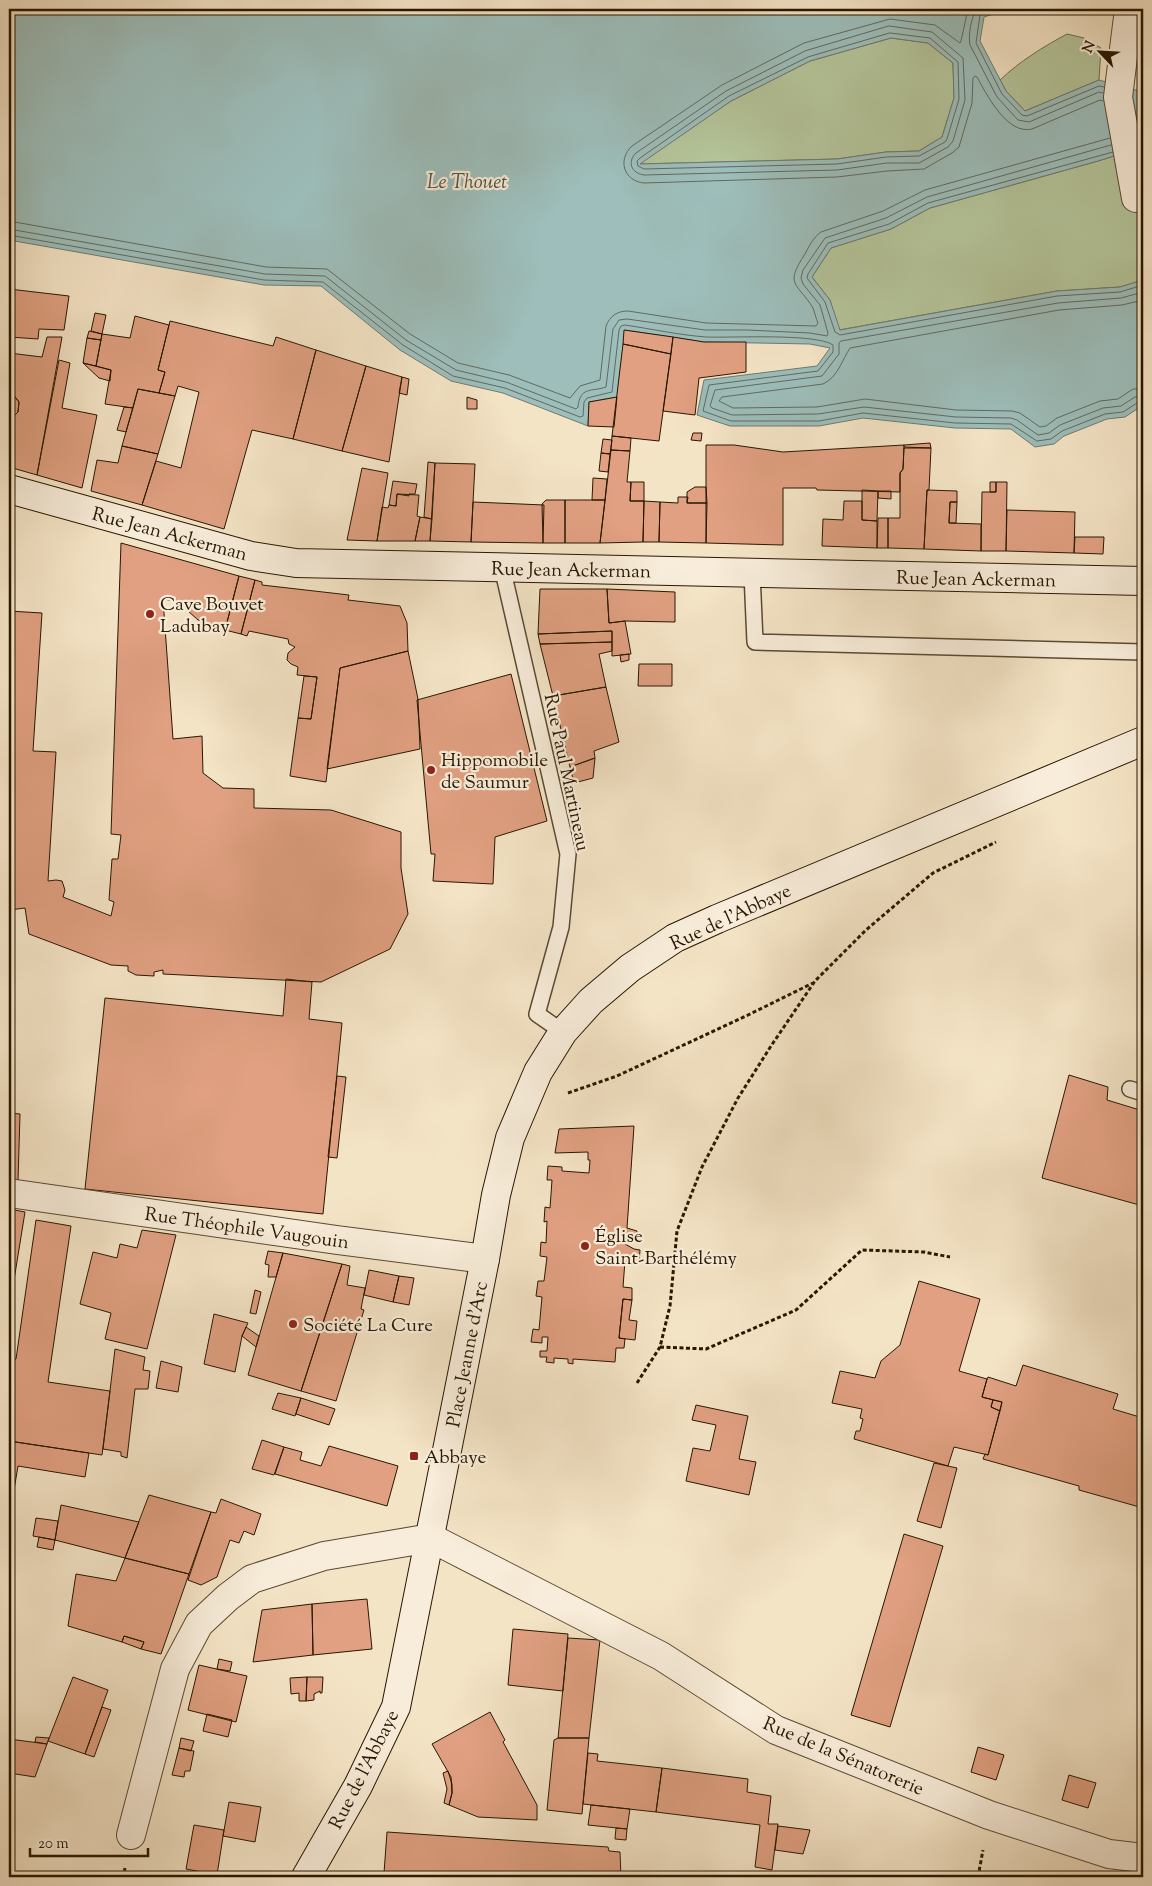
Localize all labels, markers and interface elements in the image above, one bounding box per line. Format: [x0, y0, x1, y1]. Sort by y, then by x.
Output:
north arrow [1074, 28, 1124, 78]
text: N [1079, 38, 1101, 57]
water label: Le Thouet [427, 169, 507, 198]
street label: Rue Jean Ackerman [89, 502, 250, 569]
street label: Rue Jean Ackerman [491, 557, 651, 586]
street label: Rue Jean Ackerman [896, 566, 1056, 595]
place label: Cave Bouvet Ladubay [160, 592, 264, 641]
marker: Cave Bouvet Ladubay [144, 608, 156, 620]
street label: Rue Paul Martineau [536, 691, 595, 854]
place label: Hippomobile de Saumur [441, 748, 548, 797]
marker: Hippomobile de Saumur [425, 764, 437, 776]
street label: Rue de l'Abbaye [666, 878, 796, 958]
street label: Rue Théophile Vaugouin [143, 1202, 351, 1257]
place label: Église Saint-Barthélémy [595, 1224, 737, 1273]
marker: Église Saint-Barthélémy [579, 1240, 591, 1252]
street label: Place Jeanne d'Arc [441, 1279, 496, 1430]
place label: Société La Cure [303, 1313, 433, 1340]
marker: Société La Cure [287, 1318, 299, 1330]
place label: Abbaye [424, 1445, 486, 1472]
marker: Abbaye [408, 1450, 420, 1462]
street label: Rue de l'Abbaye [324, 1706, 407, 1834]
street label: Rue de la Sénatorerie [758, 1711, 928, 1804]
scale bar [30, 1826, 148, 1858]
text: 20 m [38, 1834, 69, 1855]

